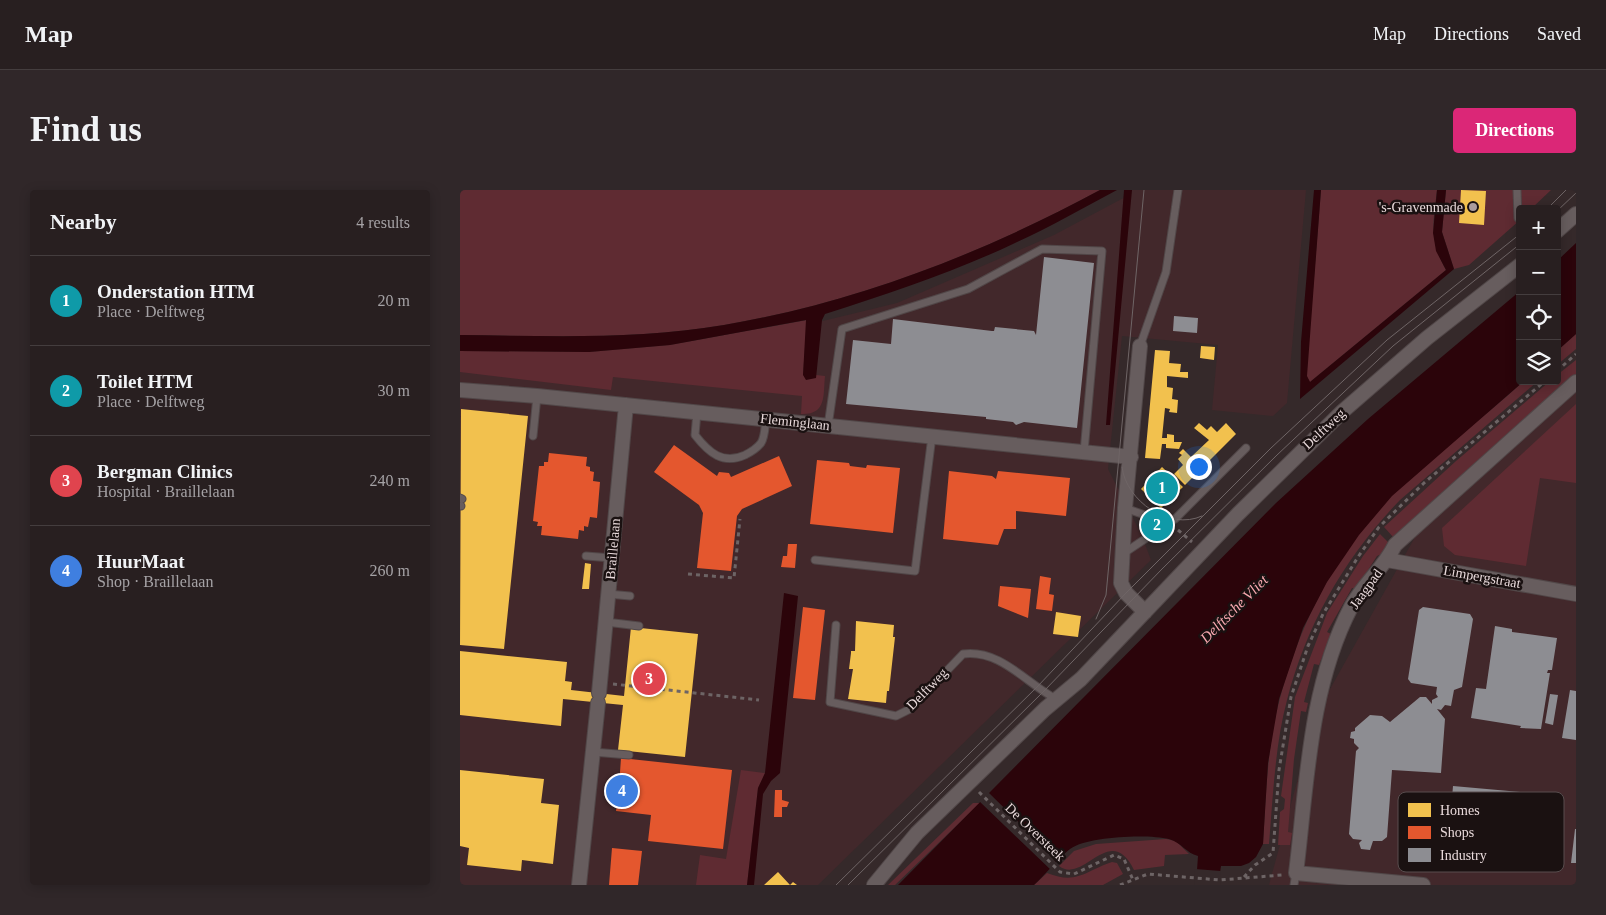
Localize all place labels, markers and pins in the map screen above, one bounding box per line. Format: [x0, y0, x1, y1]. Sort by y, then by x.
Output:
place label: 's-Gravenmade [1379, 200, 1463, 215]
marker: 's-Gravenmade [1467, 201, 1479, 213]
pin: 1 [1146, 469, 1178, 507]
pin: 2 [1141, 506, 1173, 544]
pin: 3 [633, 660, 665, 698]
pin: 4 [606, 772, 638, 810]

